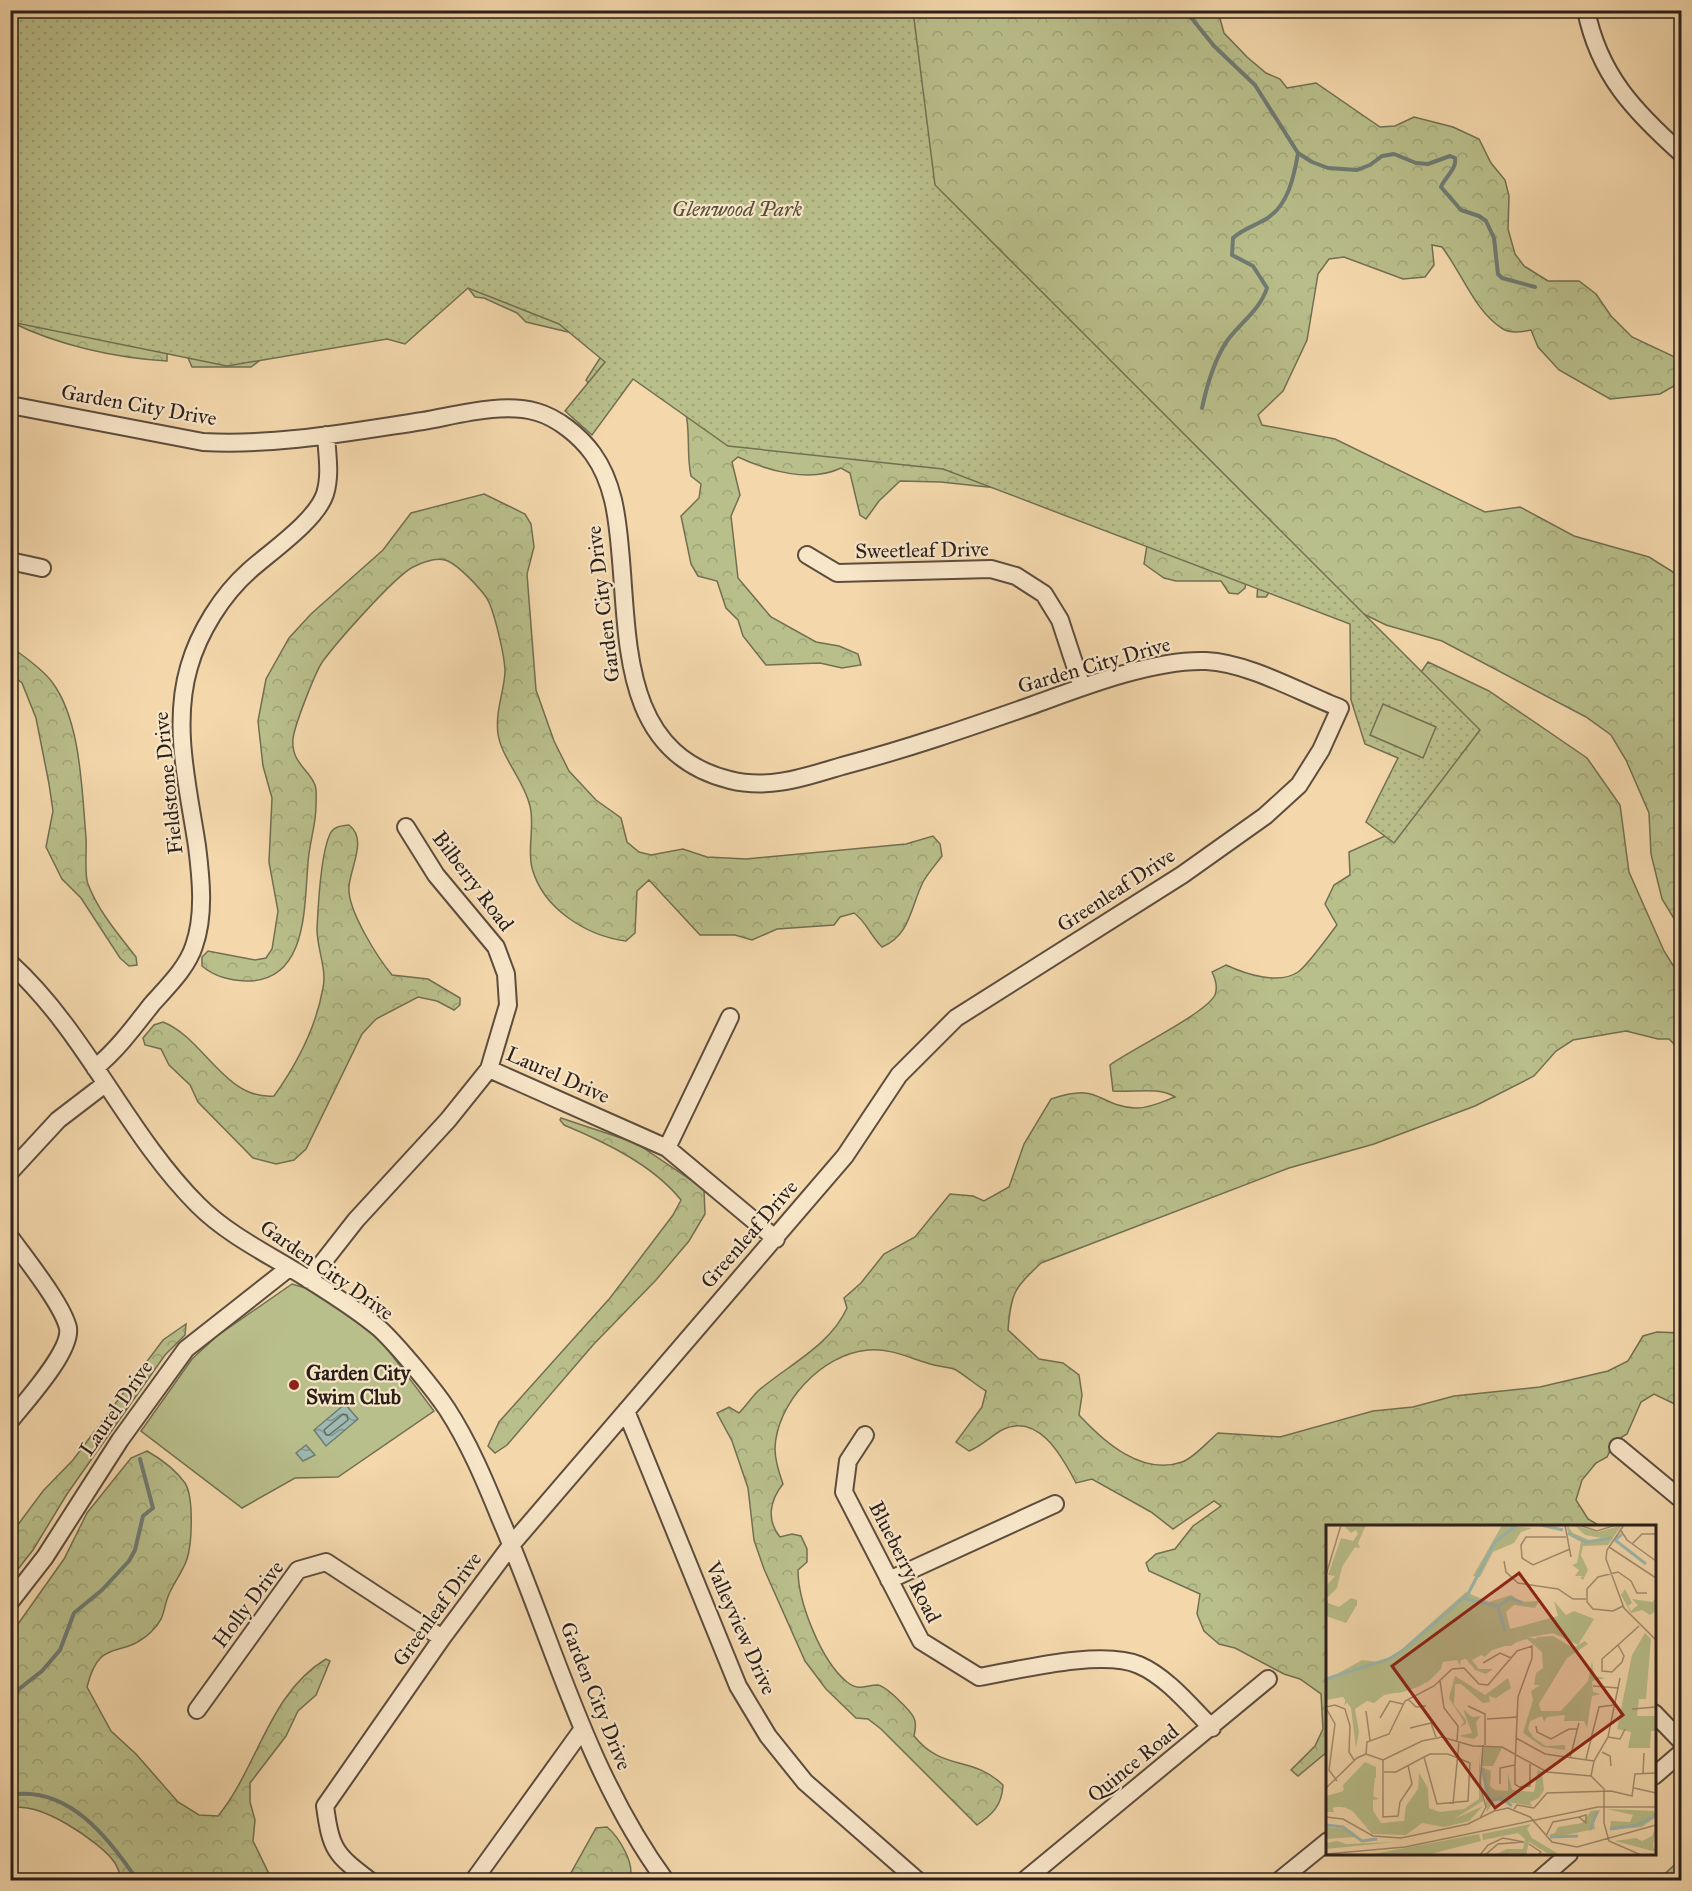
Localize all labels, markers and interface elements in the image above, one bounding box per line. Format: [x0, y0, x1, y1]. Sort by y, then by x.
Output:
park label: Glenwood Park [672, 196, 803, 222]
street label: Garden City Drive [59, 379, 219, 432]
street label: Garden City Drive [580, 524, 626, 684]
street label: Sweetleaf Drive [855, 536, 989, 564]
street label: Garden City Drive [1015, 631, 1174, 699]
street label: Fieldstone Drive [148, 710, 188, 856]
street label: Bilberry Road [427, 826, 519, 937]
street label: Greenleaf Drive [1052, 842, 1180, 938]
street label: Laurel Drive [502, 1041, 614, 1110]
street label: Greenleaf Drive [695, 1174, 803, 1294]
street label: Garden City Drive [255, 1214, 399, 1326]
street label: Laurel Drive [74, 1355, 159, 1461]
place label: Garden City Swim Club [306, 1360, 412, 1410]
marker: Garden City Swim Club [287, 1378, 301, 1392]
street label: Blueberry Road [863, 1497, 947, 1628]
inset map [1326, 1525, 1656, 1855]
street label: Greenleaf Drive [387, 1546, 487, 1671]
street label: Holly Drive [207, 1555, 289, 1653]
street label: Valleyview Drive [700, 1556, 782, 1699]
street label: Garden City Drive [554, 1618, 638, 1774]
street label: Quince Road [1082, 1718, 1184, 1808]

